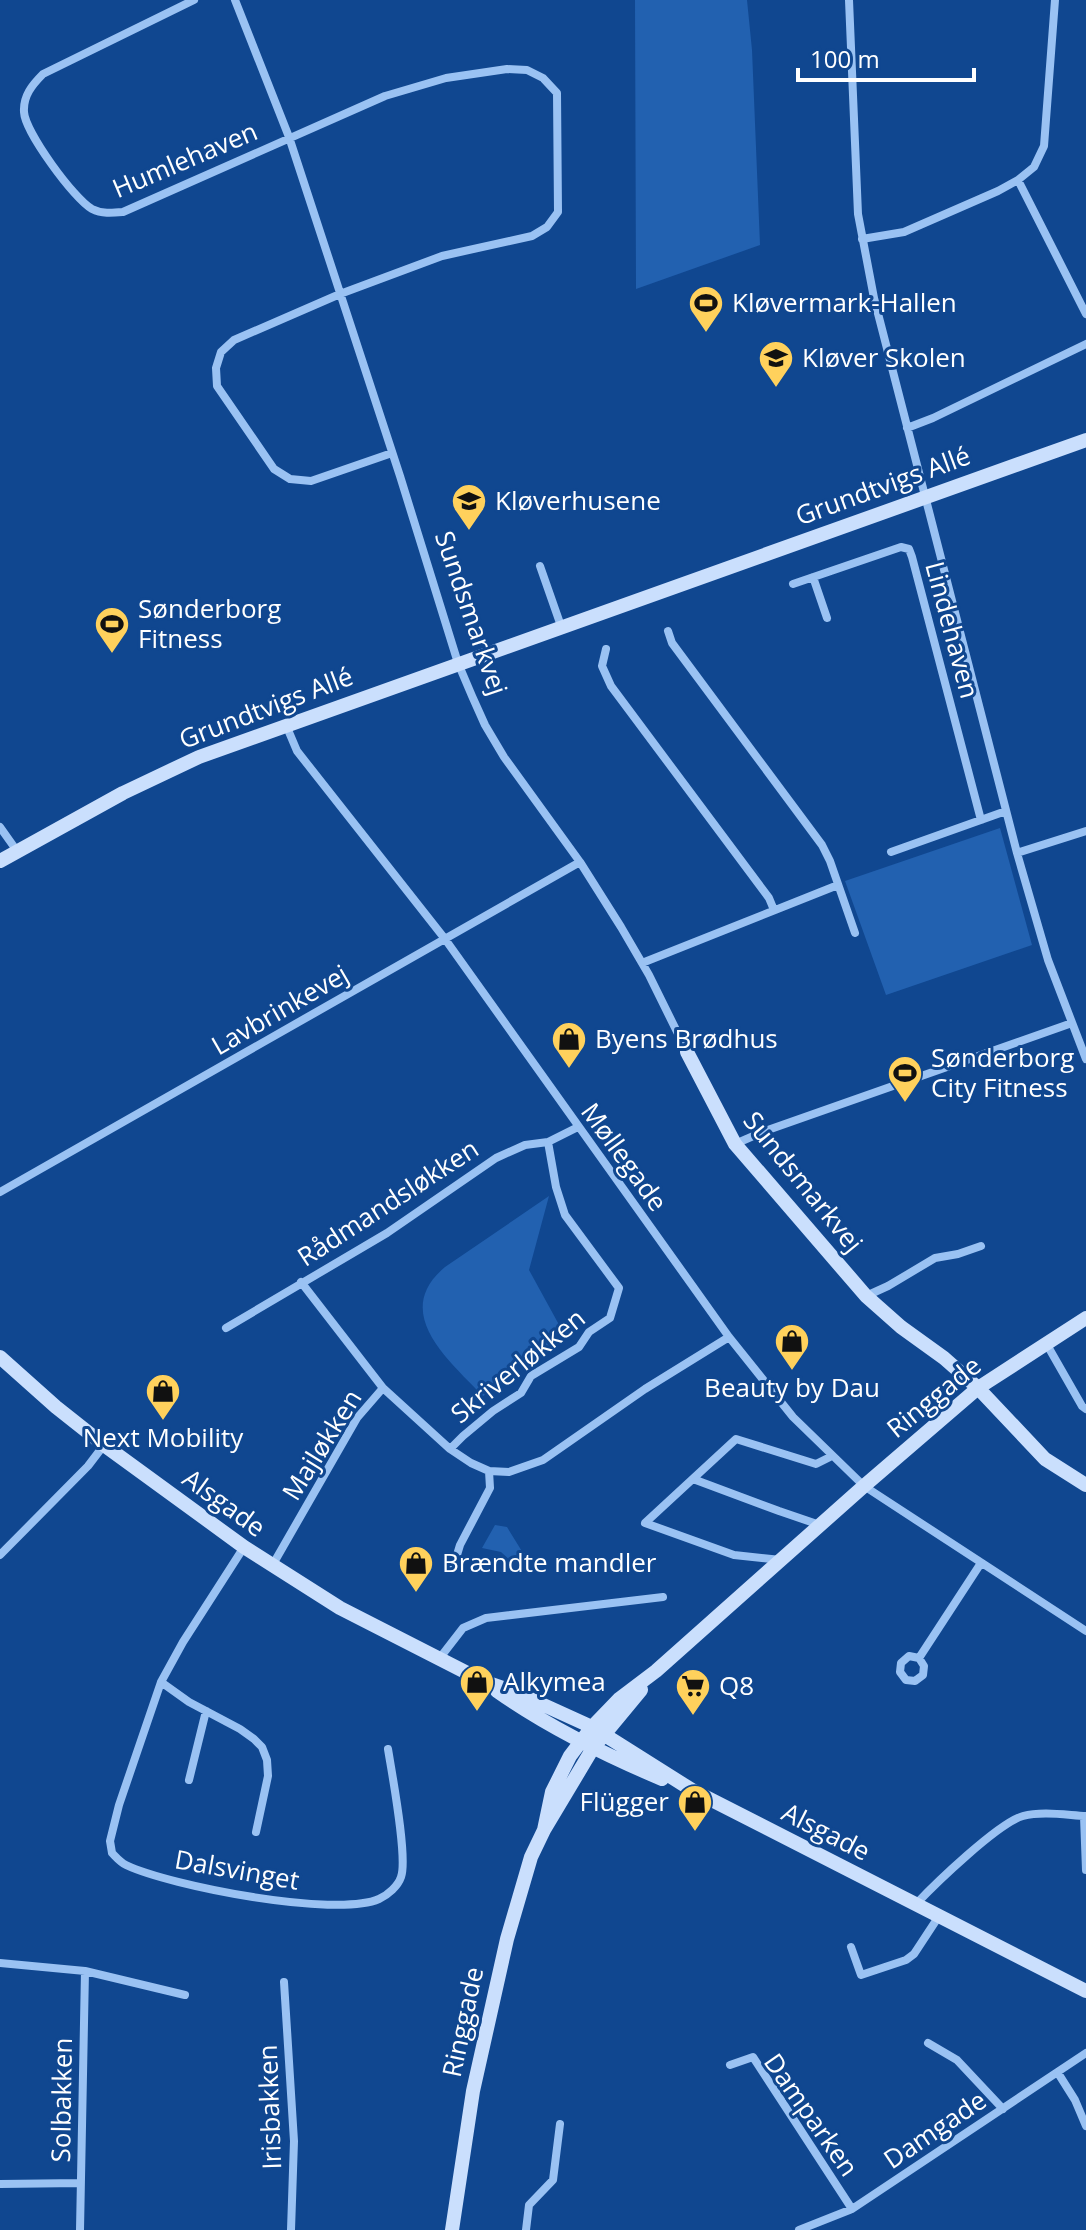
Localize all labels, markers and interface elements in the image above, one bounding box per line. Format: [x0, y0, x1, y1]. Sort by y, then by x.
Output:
scale bar [798, 32, 974, 82]
text: 100 m [810, 42, 880, 75]
street label: Humlehaven [107, 112, 263, 206]
sports icon: Kløvermark-Hallen [687, 284, 725, 334]
place label: Kløvermark-Hallen [732, 284, 957, 320]
school or university icon: Kløver Skolen [757, 339, 795, 389]
place label: Kløver Skolen [802, 339, 966, 375]
street label: Grundtvigs Allé [790, 437, 975, 533]
school or university icon: Kløverhusene [450, 482, 488, 532]
place label: Kløverhusene [495, 482, 661, 518]
street label: Sundsmarkvej [427, 526, 517, 700]
street label: Lindehaven [917, 557, 989, 702]
place label: Sønderborg Fitness [138, 590, 281, 656]
sports icon: Sønderborg Fitness [93, 605, 131, 655]
street label: Grundtvigs Allé [173, 657, 358, 757]
street label: Lavbrinkevej [204, 955, 355, 1063]
shop icon: Byens Brødhus [550, 1020, 588, 1070]
place label: Byens Brødhus [595, 1020, 778, 1056]
place label: Sønderborg City Fitness [931, 1039, 1074, 1105]
sports icon: Sønderborg City Fitness [886, 1054, 924, 1104]
street label: Møllegade [573, 1095, 676, 1218]
street label: Sundsmarkvej [736, 1103, 872, 1259]
street label: Rådmandsløkken [290, 1130, 485, 1274]
street label: Skriverløkken [443, 1300, 592, 1431]
shop icon: Beauty by Dau [773, 1322, 811, 1372]
street label: Ringgade [879, 1347, 988, 1445]
place label: Beauty by Dau [704, 1369, 880, 1405]
shop icon: Next Mobility [144, 1372, 182, 1422]
street label: Majløkken [273, 1382, 369, 1507]
place label: Next Mobility [83, 1419, 244, 1455]
street label: Alsgade [176, 1460, 273, 1545]
shop icon: Brændte mandler [397, 1544, 435, 1594]
place label: Brændte mandler [442, 1544, 657, 1580]
shop icon: Alkymea [458, 1663, 496, 1713]
place label: Alkymea [503, 1663, 606, 1699]
supermarket icon: Q8 [674, 1667, 712, 1717]
place label: Q8 [719, 1667, 754, 1703]
place label: Flügger [580, 1783, 669, 1819]
shop icon: Flügger [676, 1783, 714, 1833]
street label: Alsgade [776, 1794, 877, 1869]
street label: Dalsvinget [172, 1840, 302, 1898]
street label: Ringgade [433, 1963, 491, 2080]
street label: Solbakken [42, 2037, 80, 2163]
street label: Irisbakken [249, 2044, 289, 2170]
street label: Damparken [756, 2046, 867, 2183]
street label: Damgade [876, 2082, 993, 2177]

